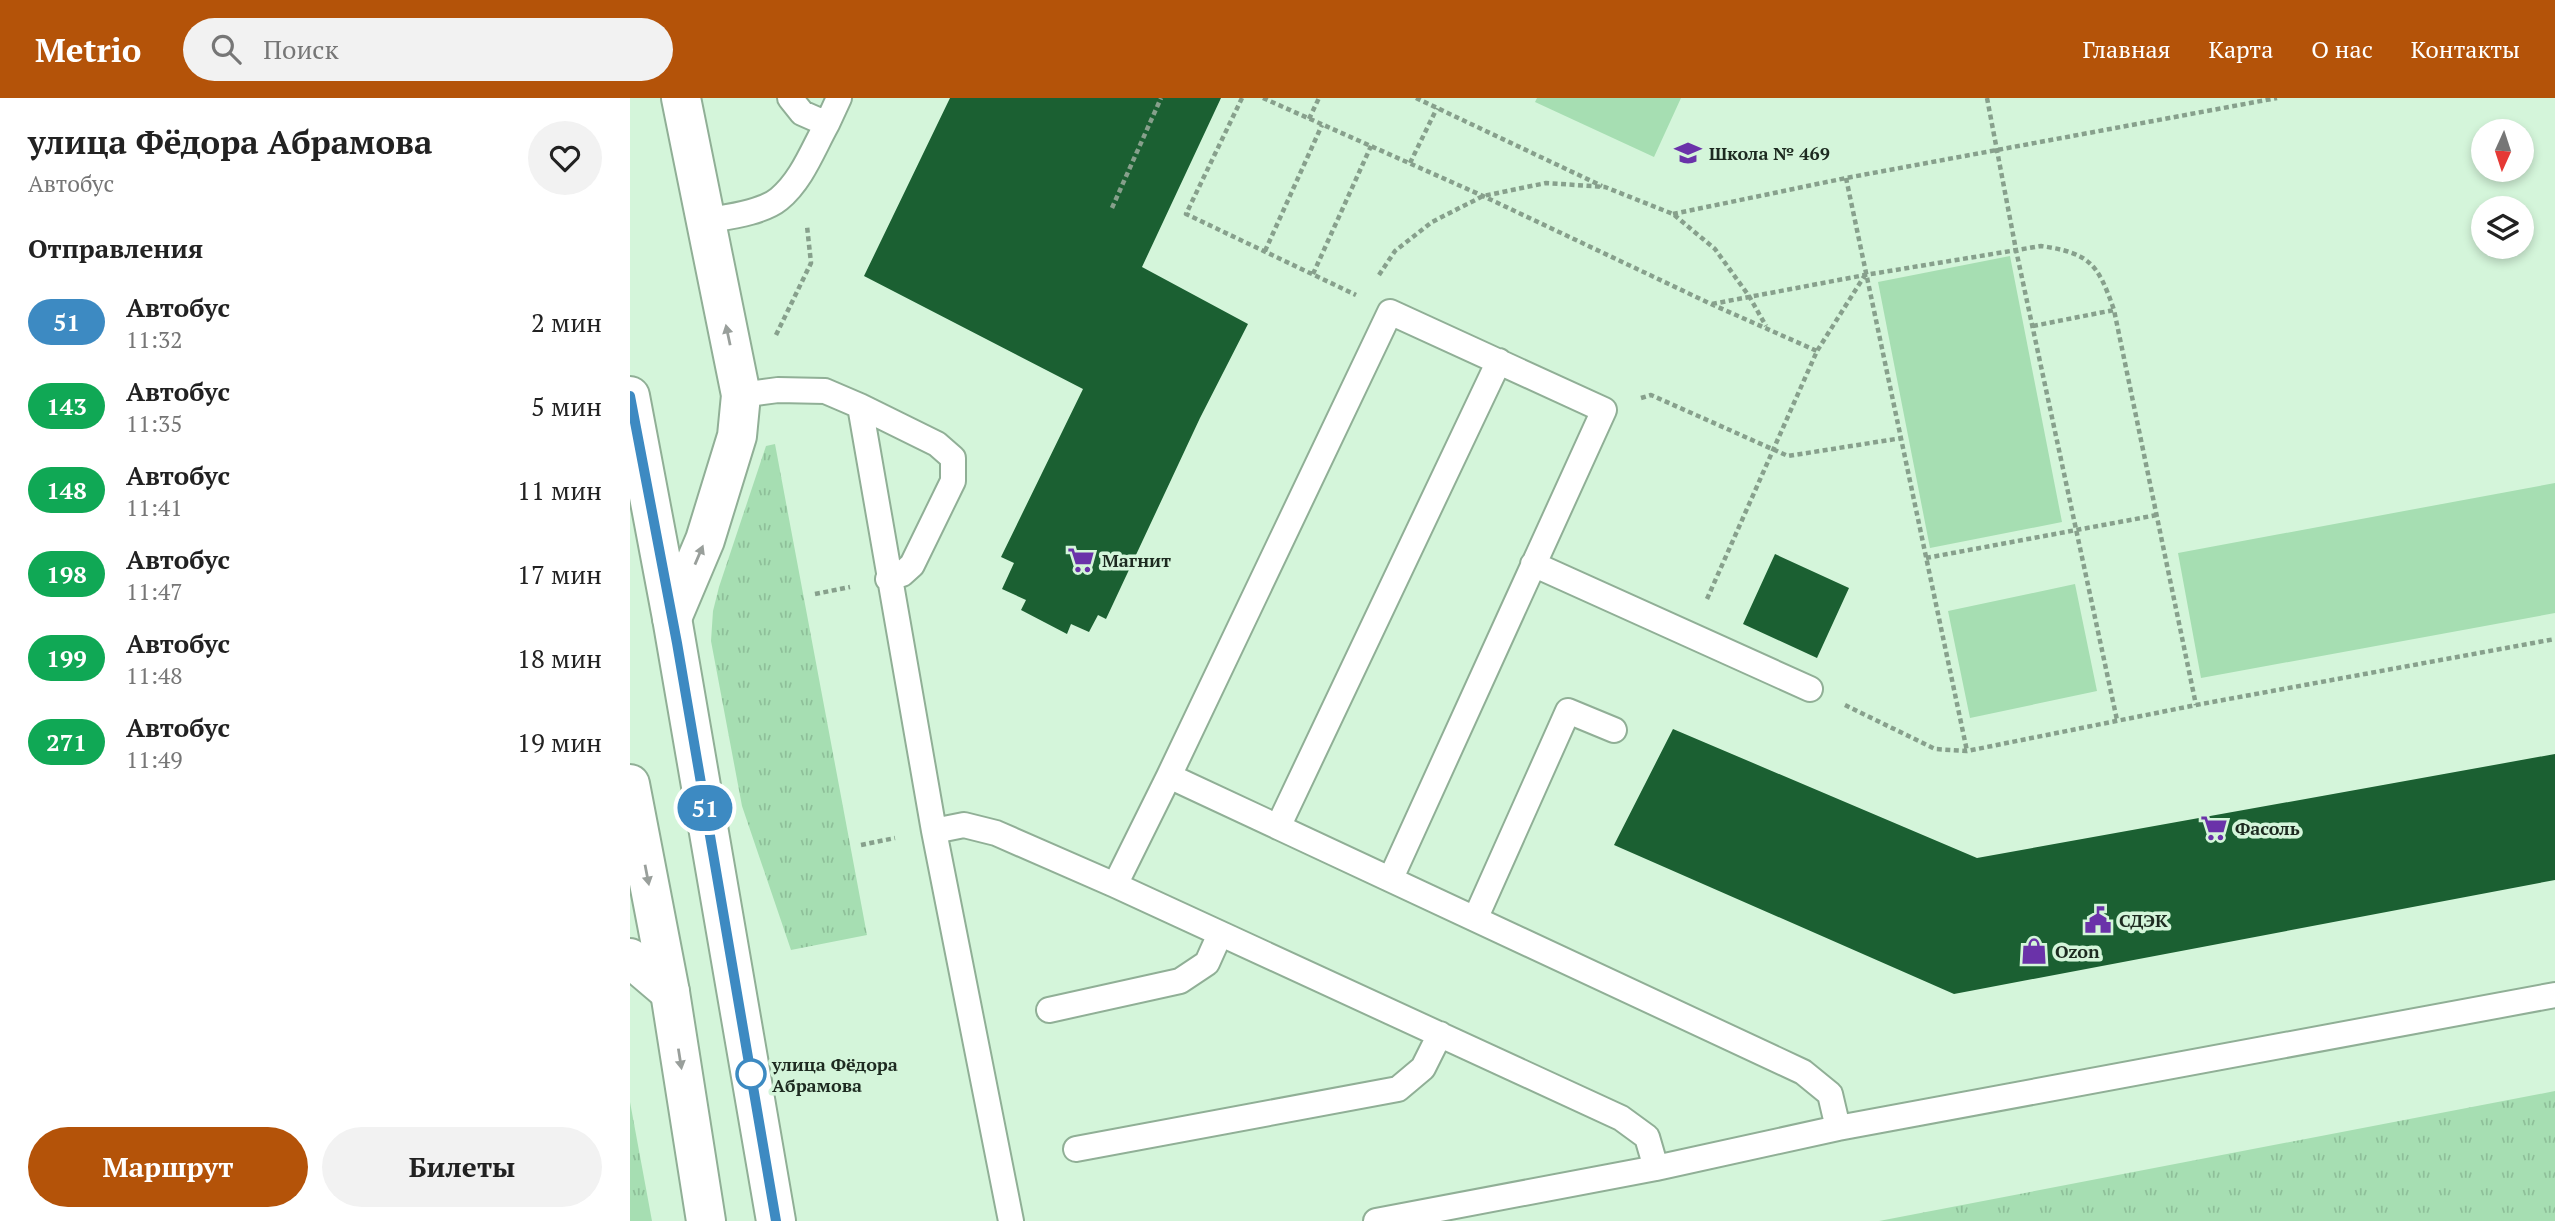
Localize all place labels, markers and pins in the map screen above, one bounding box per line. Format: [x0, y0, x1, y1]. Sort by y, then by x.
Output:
school or university icon: Школа № 469 [1673, 138, 1703, 168]
place label: Школа № 469 [1709, 141, 1830, 165]
supermarket icon: Магнит [1066, 545, 1096, 575]
place label: Магнит [1102, 548, 1171, 572]
supermarket icon: Фасоль [2199, 813, 2229, 843]
place label: Фасоль [2235, 816, 2300, 840]
public building icon: СДЭК [2083, 905, 2113, 935]
place label: СДЭК [2119, 908, 2168, 932]
shop icon: Ozon [2019, 936, 2049, 966]
place label: Ozon [2055, 939, 2100, 963]
place label: улица Фёдора Абрамова [771, 1052, 898, 1097]
marker: улица Фёдора Абрамова [736, 1059, 766, 1089]

